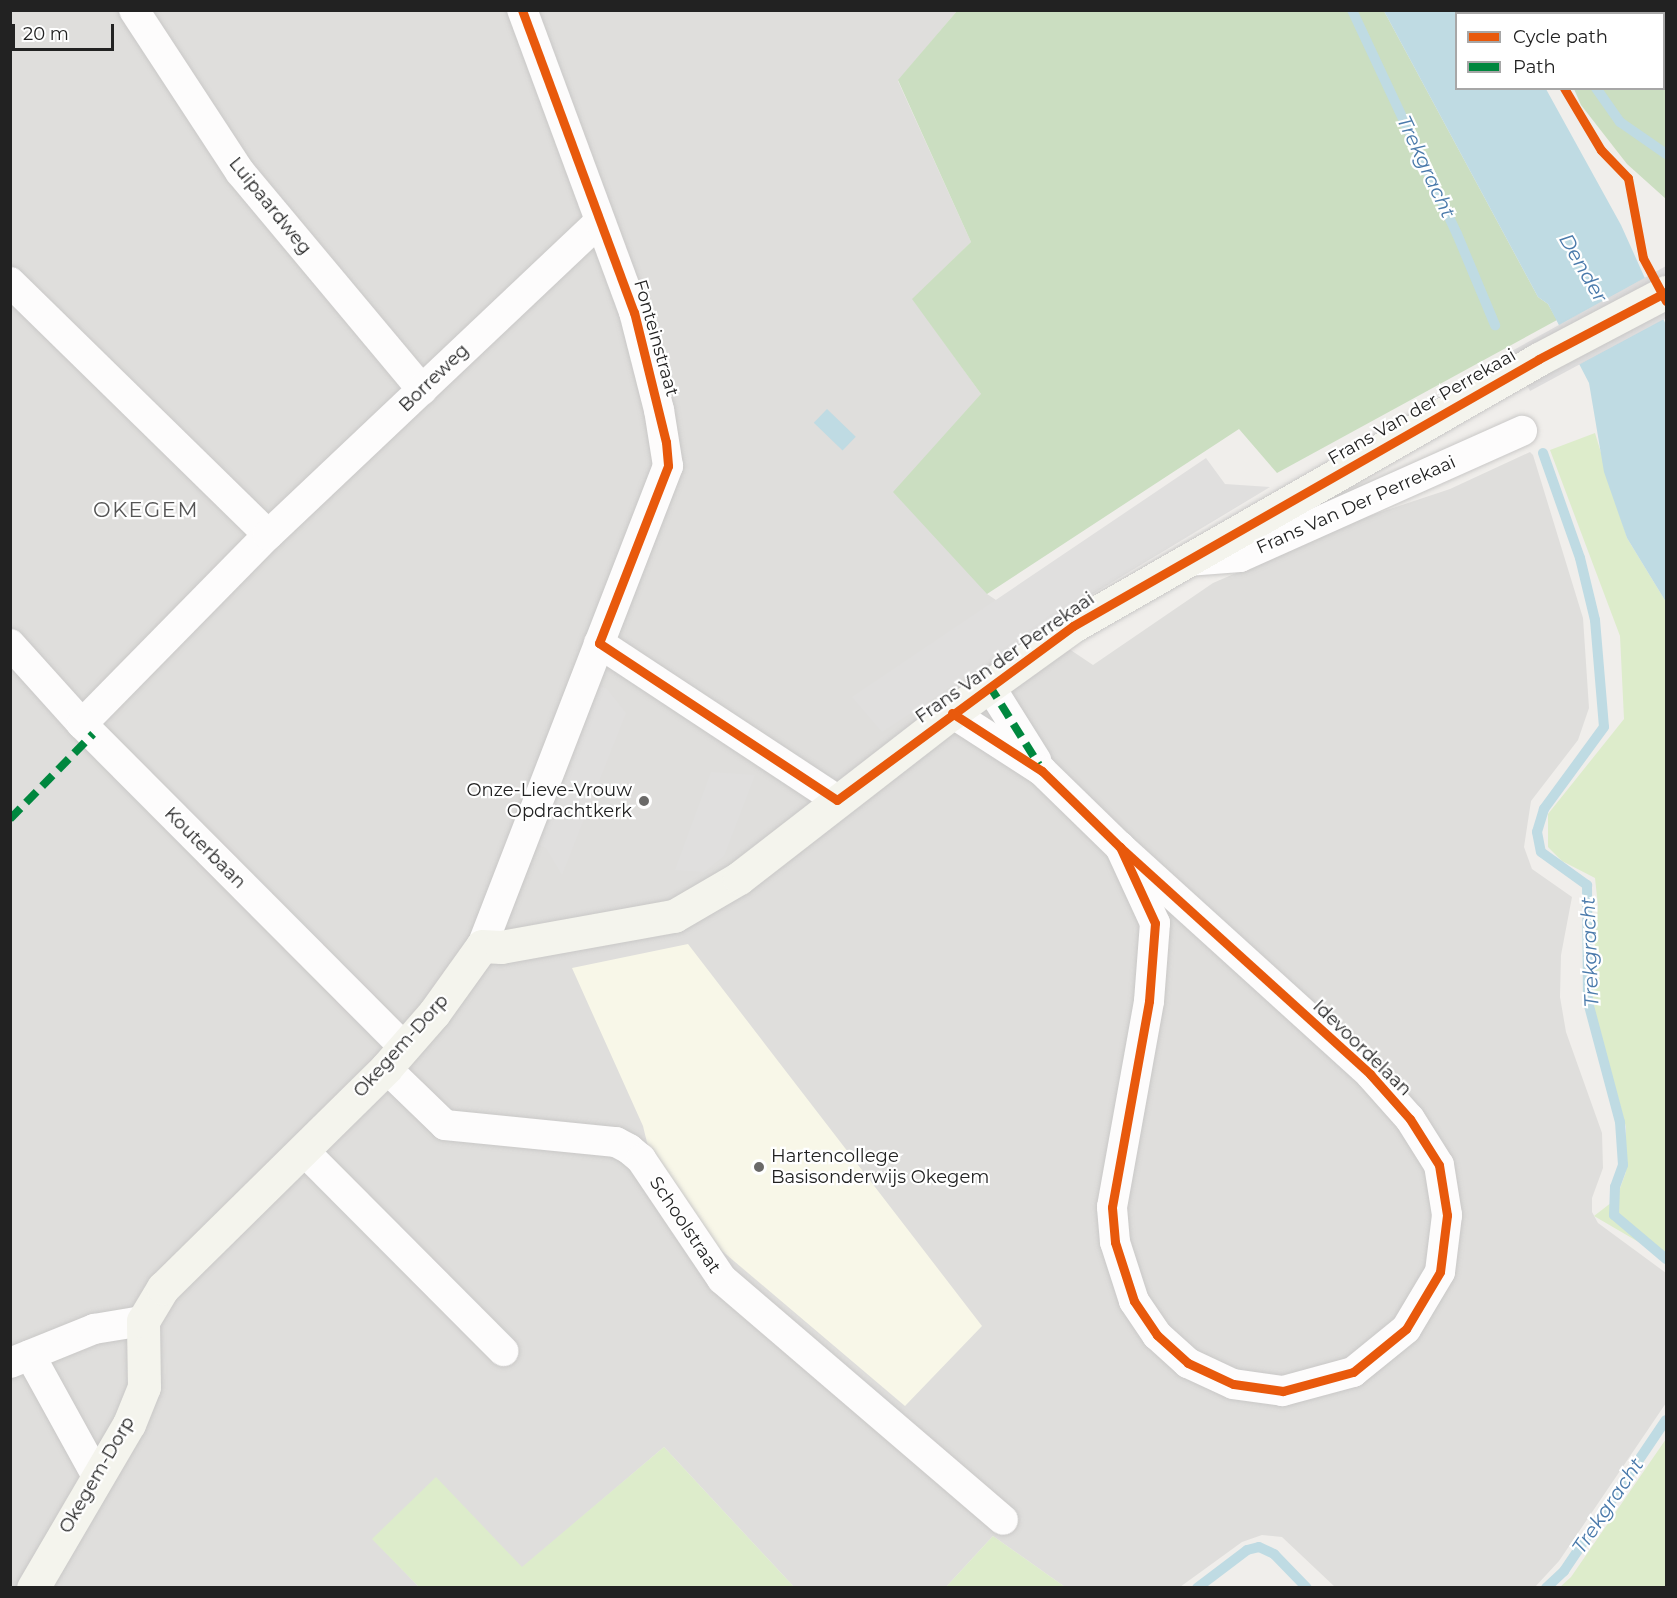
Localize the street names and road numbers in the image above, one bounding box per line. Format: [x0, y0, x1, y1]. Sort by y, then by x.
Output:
street label: Luipaardweg [224, 153, 316, 259]
street label: Fonteinstraat [629, 277, 683, 399]
street label: Borreweg [395, 340, 473, 416]
street label: Frans Van der Perrekaai [1324, 344, 1520, 470]
street label: Frans Van Der Perrekaai [1253, 451, 1459, 559]
street label: Frans Van der Perrekaai [911, 588, 1099, 728]
street label: Kouterbaan [160, 803, 250, 893]
street label: Okegem-Dorp [349, 990, 453, 1102]
street label: Idevoordelaan [1308, 996, 1416, 1100]
street label: Schoolstraat [645, 1173, 725, 1277]
street label: Okegem-Dorp [55, 1413, 139, 1537]

